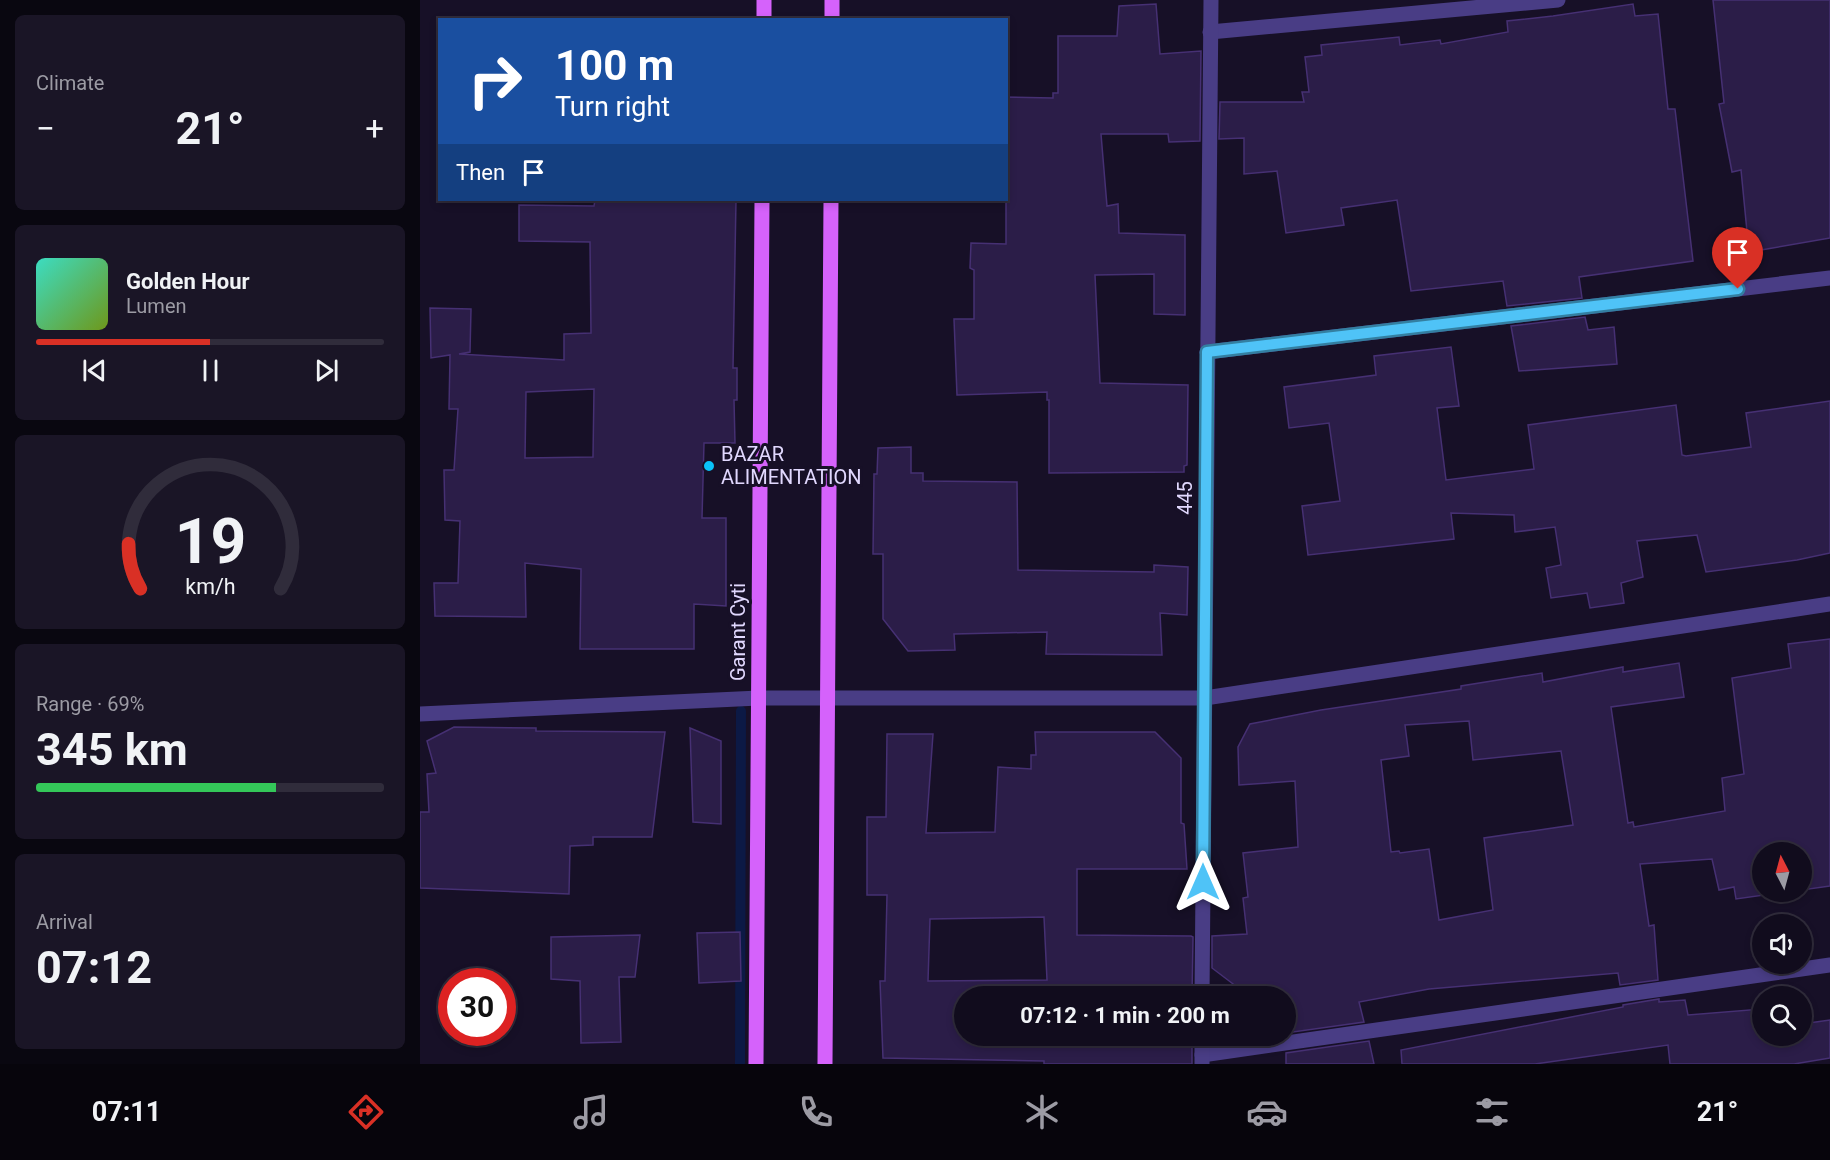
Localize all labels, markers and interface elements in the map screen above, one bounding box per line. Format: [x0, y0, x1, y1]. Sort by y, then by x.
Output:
text: 100 m [555, 41, 674, 90]
icon: right [456, 42, 534, 120]
text: Climate [36, 71, 104, 95]
text: Turn right [555, 91, 670, 123]
text: 21° [175, 102, 245, 155]
text: − [36, 109, 55, 148]
text: + [365, 109, 384, 148]
icon: arrive [517, 156, 550, 189]
text: Then [456, 160, 505, 185]
pin [1712, 227, 1763, 289]
icon: arrive [1721, 236, 1754, 269]
text: Golden Hour [126, 269, 250, 294]
text: Lumen [126, 294, 187, 318]
icon: previous [78, 354, 111, 387]
icon: pause [194, 354, 227, 387]
icon: next [310, 354, 343, 387]
place label: BAZAR ALIMENTATION [721, 442, 861, 489]
marker: BAZAR ALIMENTATION [702, 459, 716, 473]
street label: 445 [1173, 481, 1197, 515]
text: 19 [174, 505, 246, 578]
text: km/h [185, 574, 235, 599]
street label: Garant Cyti [726, 583, 750, 681]
text: Range · 69% [36, 692, 144, 716]
text: 345 km [36, 723, 188, 776]
north arrow [1752, 842, 1812, 902]
map controls [1752, 842, 1812, 1046]
position arrow [1171, 850, 1235, 914]
text: Arrival [36, 910, 93, 934]
button: sound [1752, 914, 1812, 974]
text: 07:12 [36, 941, 152, 994]
speed limit sign: 30 [438, 968, 516, 1046]
button: search [1752, 986, 1812, 1046]
text: 07:12 · 1 min · 200 m [1020, 1003, 1230, 1028]
icon: directions [345, 1091, 387, 1133]
icon: music [570, 1091, 612, 1133]
icon: phone [795, 1091, 837, 1133]
icon: climate [1021, 1091, 1063, 1133]
icon: car [1246, 1091, 1288, 1133]
icon: filters [1471, 1091, 1513, 1133]
text: 07:11 [92, 1096, 161, 1128]
text: 21° [1697, 1096, 1738, 1128]

